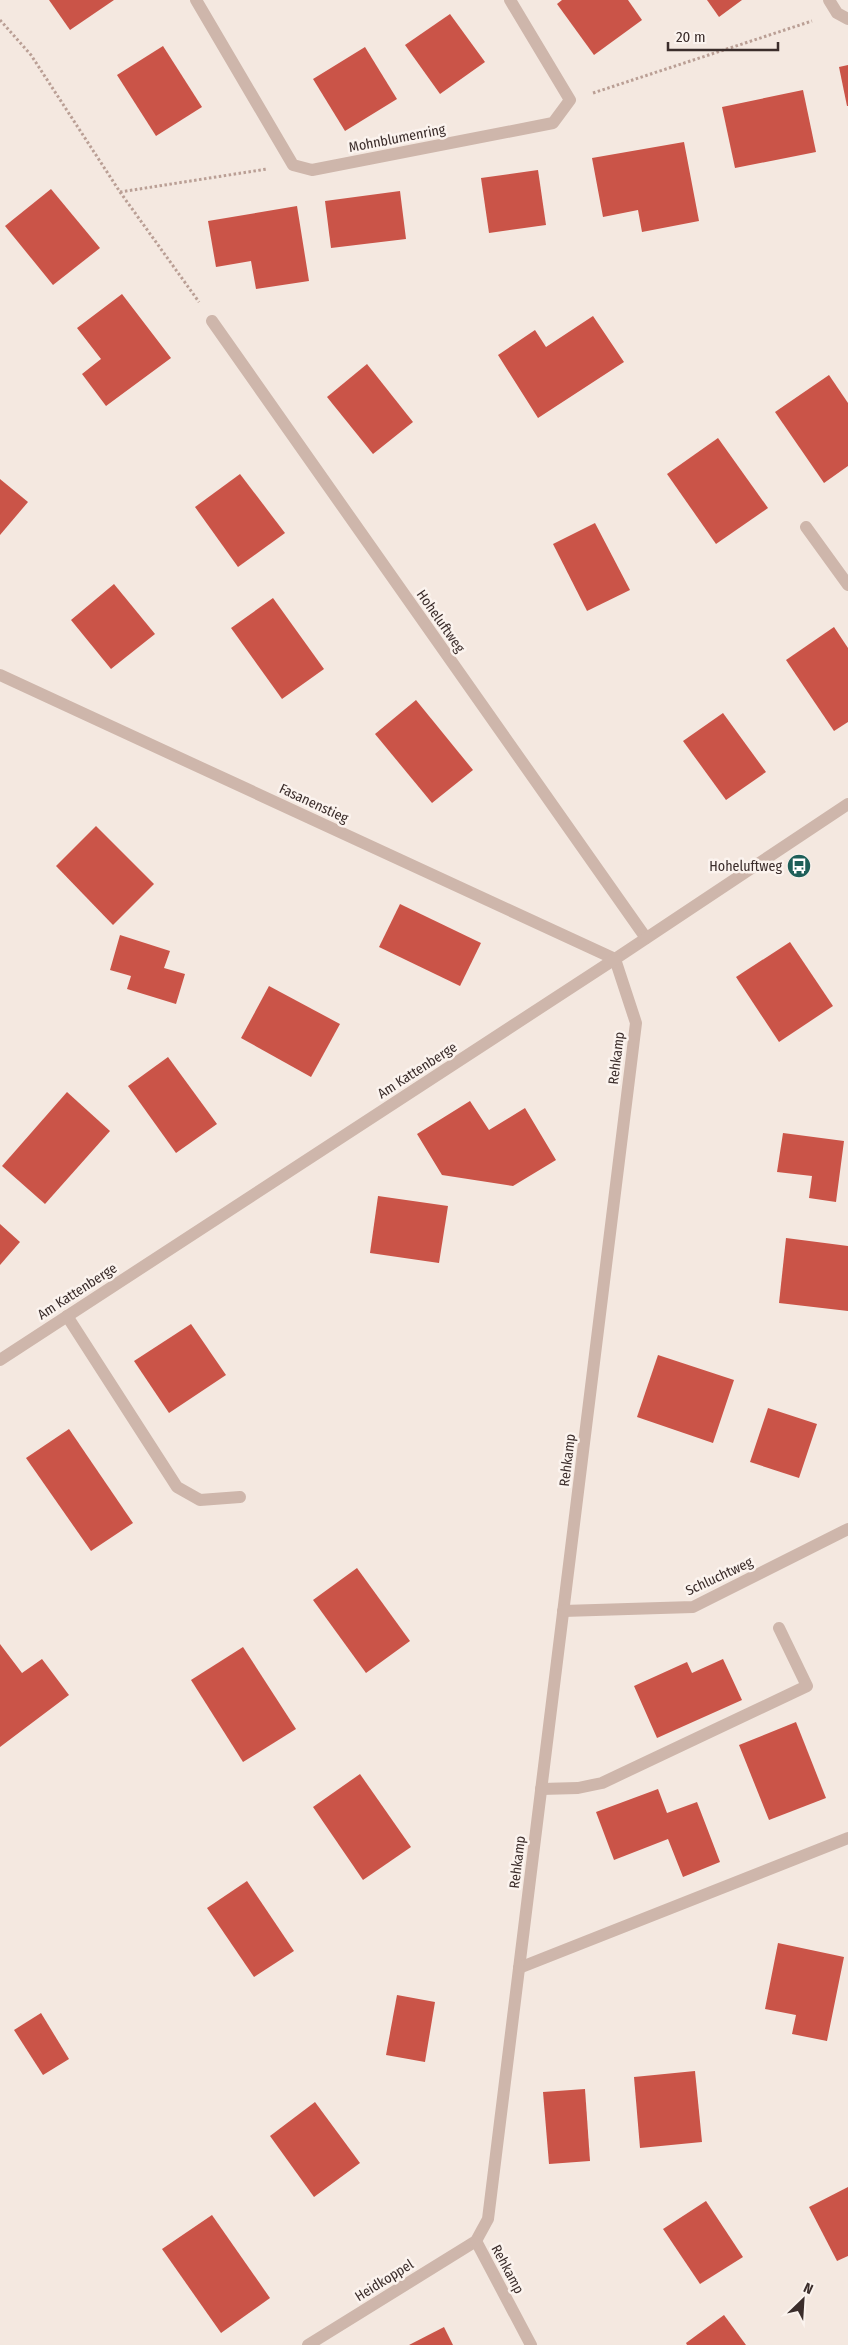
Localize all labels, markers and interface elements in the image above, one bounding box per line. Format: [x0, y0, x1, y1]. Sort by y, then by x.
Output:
scale bar [668, 20, 778, 52]
text: 20 m [676, 28, 706, 46]
street label: Mohnblumenring [347, 121, 447, 156]
street label: Hoheluftweg [413, 587, 469, 656]
street label: Fasanenstieg [277, 780, 351, 827]
bus stop icon: Hoheluftweg [786, 853, 812, 879]
place label: Hoheluftweg [709, 858, 782, 875]
street label: Rehkamp [605, 1031, 628, 1085]
street label: Am Kattenberge [374, 1038, 460, 1102]
street label: Am Kattenberge [34, 1259, 120, 1323]
street label: Rehkamp [556, 1433, 579, 1487]
street label: Schluchtweg [683, 1553, 756, 1599]
street label: Rehkamp [506, 1835, 529, 1889]
street label: Rehkamp [488, 2242, 528, 2297]
street label: Heidkoppel [352, 2256, 417, 2305]
north arrow [778, 2275, 828, 2325]
text: N [801, 2279, 816, 2298]

